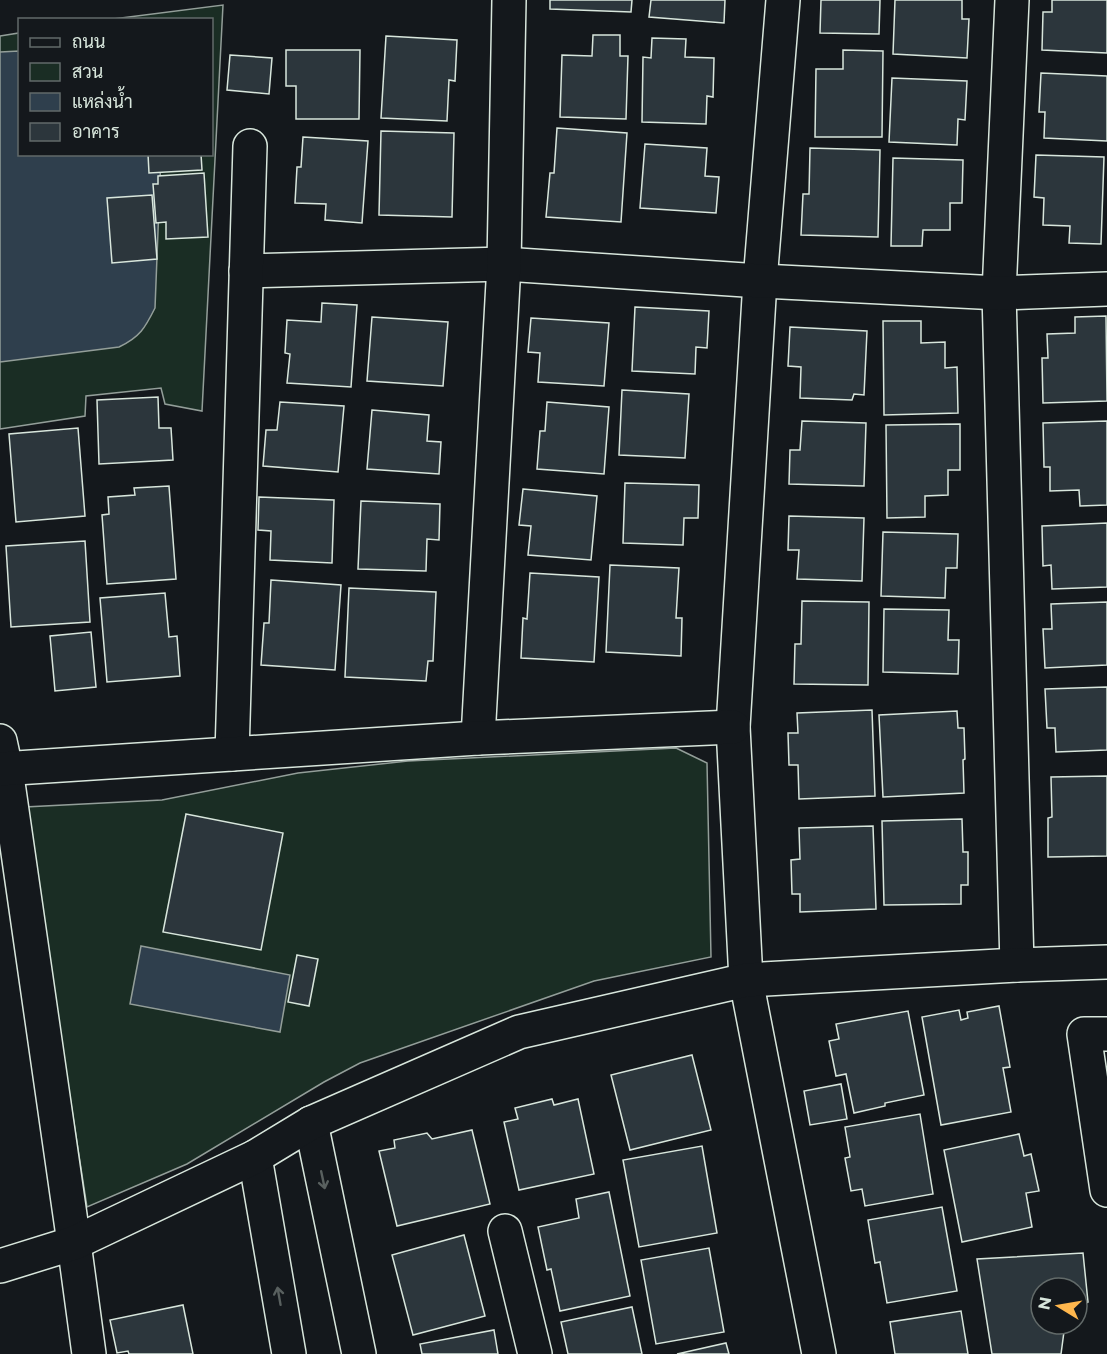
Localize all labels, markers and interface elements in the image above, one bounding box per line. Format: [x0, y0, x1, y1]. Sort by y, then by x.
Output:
legend [18, 18, 213, 156]
text: ถนน [72, 31, 105, 53]
text: สวน [72, 61, 103, 83]
text: แหล่งน้ำ [72, 86, 133, 113]
text: อาคาร [72, 121, 120, 143]
one-way arrow [318, 1170, 329, 1189]
north arrow [1029, 1276, 1089, 1336]
one-way arrow [273, 1287, 284, 1307]
text: N [1034, 1295, 1055, 1311]

